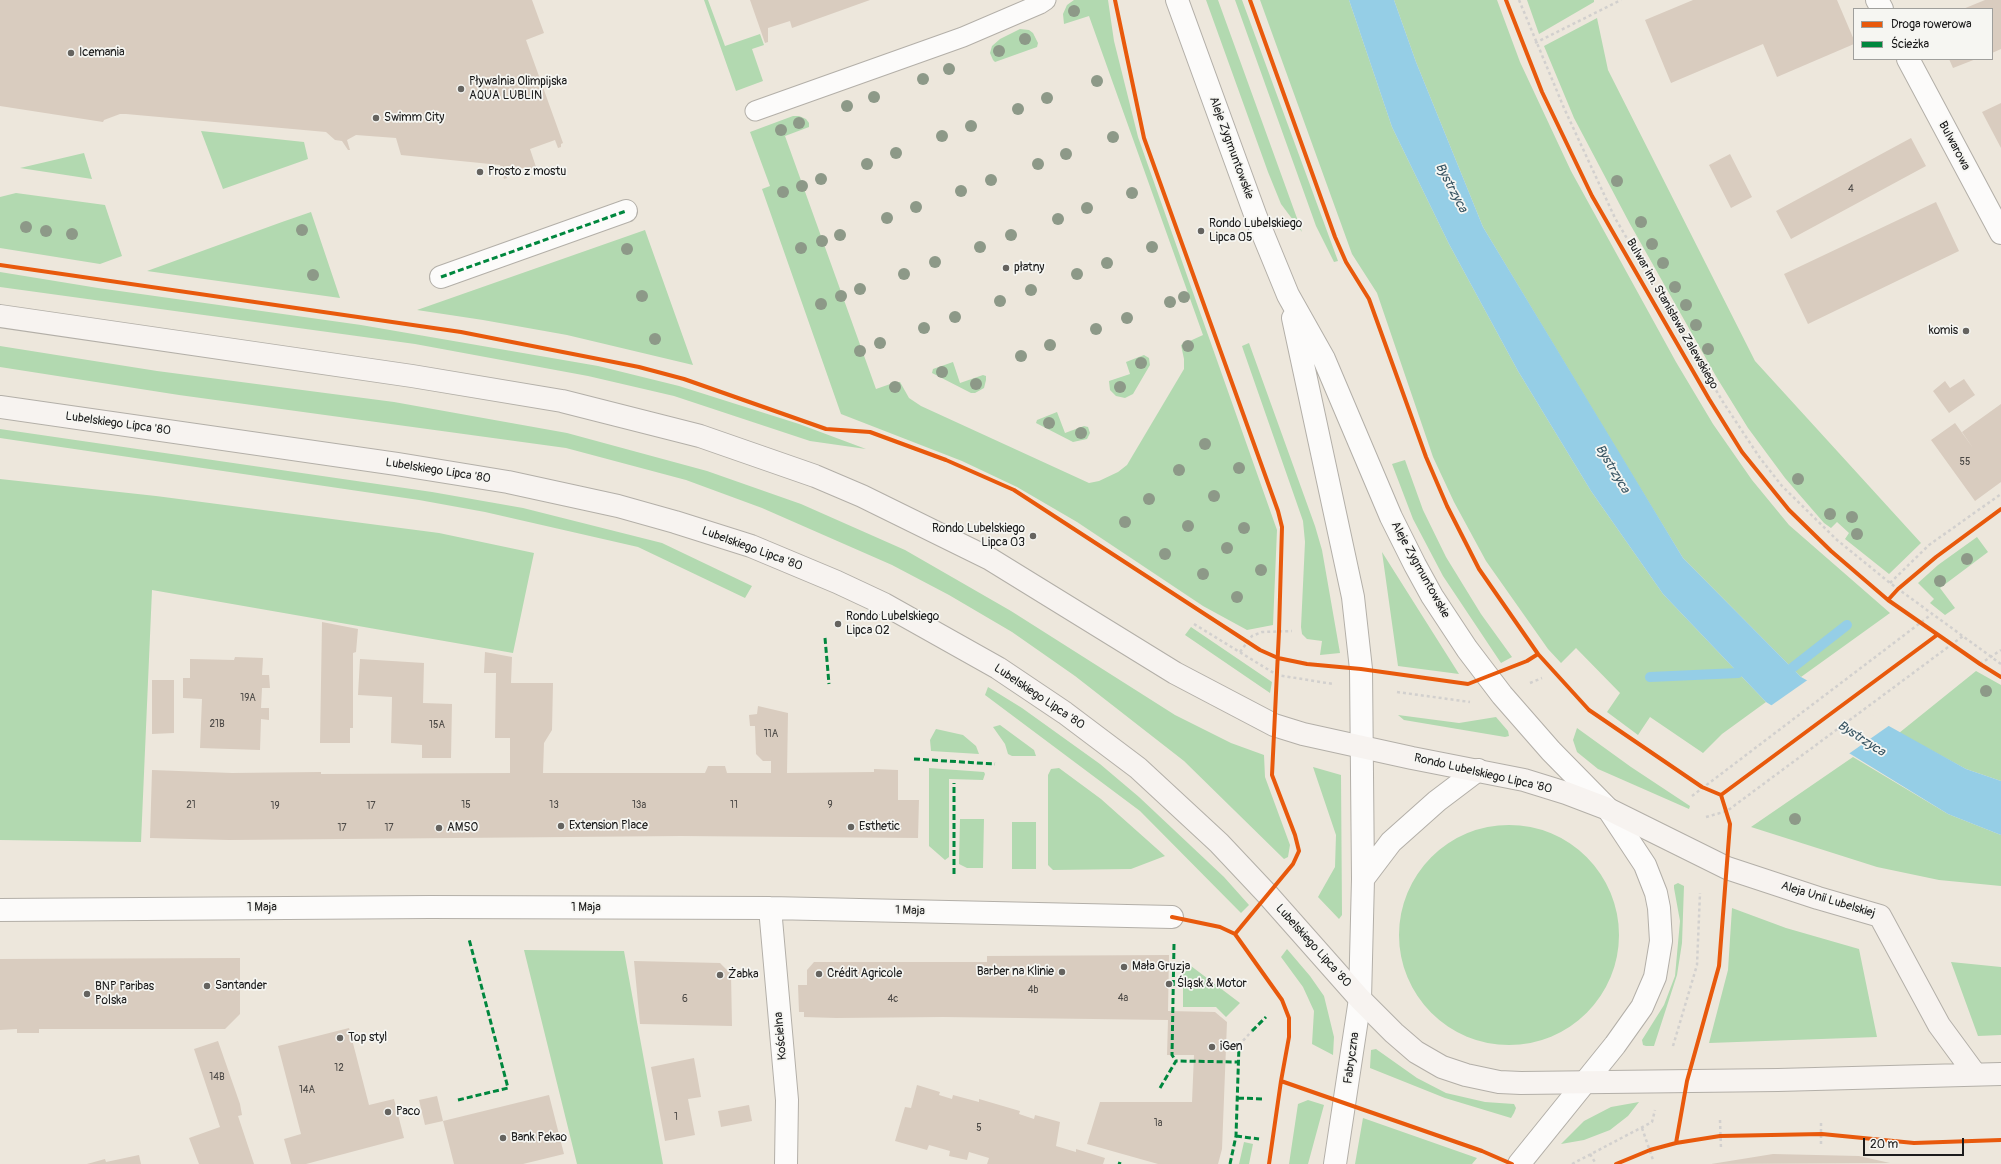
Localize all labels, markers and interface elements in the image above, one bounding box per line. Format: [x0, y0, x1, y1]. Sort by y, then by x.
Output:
legend [1853, 8, 1993, 60]
text: Droga rowerowa [1891, 17, 1972, 32]
text: Ścieżka [1891, 37, 1929, 52]
place label: Icemania [79, 46, 125, 60]
marker: Icemania [66, 48, 76, 58]
place label: Pływalnia Olimpijska AQUA LUBLIN [469, 75, 567, 103]
marker: Pływalnia Olimpijska AQUA LUBLIN [456, 84, 466, 94]
street label: Aleje Zygmuntowskie [1206, 95, 1256, 201]
place label: Swimm City [384, 111, 444, 125]
marker: Swimm City [371, 113, 381, 123]
street label: Bulwarowa [1935, 119, 1973, 173]
water label: Bystrzyca [1432, 161, 1470, 215]
place label: Prosto z mostu [488, 165, 566, 179]
marker: Prosto z mostu [475, 167, 485, 177]
house number: 4 [1848, 183, 1854, 195]
place label: Rondo Lubelskiego Lipca 05 [1209, 217, 1302, 245]
marker: Rondo Lubelskiego Lipca 05 [1196, 226, 1206, 236]
street label: Bulwar im. Stanisława Zalewskiego [1623, 236, 1721, 392]
place label: płatny [1014, 261, 1044, 275]
marker: płatny [1001, 263, 1011, 273]
place label: komis [1929, 324, 1958, 338]
marker: komis [1961, 326, 1971, 336]
street label: Lubelskiego Lipca '80 [64, 409, 172, 439]
water label: Bystrzyca [1592, 442, 1632, 496]
street label: Lubelskiego Lipca '80 [384, 456, 492, 486]
house number: 55 [1960, 456, 1970, 468]
street label: Aleje Zygmuntowskie [1387, 519, 1453, 621]
place label: Rondo Lubelskiego Lipca 03 [932, 522, 1025, 550]
street label: Lubelskiego Lipca '80 [700, 524, 804, 574]
marker: Rondo Lubelskiego Lipca 03 [1028, 531, 1038, 541]
place label: Rondo Lubelskiego Lipca 02 [846, 610, 939, 638]
marker: Rondo Lubelskiego Lipca 02 [833, 619, 843, 629]
street label: Lubelskiego Lipca '80 [991, 661, 1087, 733]
house number: 19A [240, 692, 256, 704]
house number: 21B [209, 718, 225, 730]
water label: Bystrzyca [1834, 718, 1888, 760]
house number: 15A [429, 719, 445, 731]
house number: 11A [764, 728, 778, 740]
street label: Rondo Lubelskiego Lipca '80 [1413, 751, 1553, 797]
house number: 21 [186, 799, 196, 811]
house number: 15 [461, 799, 471, 811]
house number: 13 [549, 799, 559, 811]
house number: 13a [632, 799, 646, 811]
house number: 11 [730, 799, 738, 811]
house number: 9 [827, 799, 833, 811]
house number: 19 [270, 800, 280, 812]
house number: 17 [366, 800, 376, 812]
place label: Extension Place [569, 819, 648, 833]
place label: Esthetic [859, 820, 900, 834]
place label: AMSO [447, 821, 478, 835]
marker: Extension Place [556, 821, 566, 831]
house number: 17 [337, 822, 347, 834]
house number: 17 [384, 822, 394, 834]
marker: Esthetic [846, 822, 856, 832]
marker: AMSO [434, 823, 444, 833]
street label: Aleja Unii Lubelskiej [1779, 879, 1877, 921]
street label: 1 Maja [247, 901, 277, 915]
street label: 1 Maja [571, 901, 601, 915]
street label: Lubelskiego Lipca '80 [1272, 902, 1354, 990]
street label: 1 Maja [895, 903, 925, 919]
place label: Mała Gruzja [1132, 960, 1190, 974]
marker: Mała Gruzja [1119, 962, 1129, 972]
place label: Barber na Klinie [977, 965, 1054, 979]
place label: Crédit Agricole [827, 967, 902, 981]
marker: Barber na Klinie [1057, 967, 1067, 977]
place label: Żabka [728, 968, 759, 982]
marker: Crédit Agricole [814, 969, 824, 979]
marker: Żabka [715, 970, 725, 980]
place label: Śląsk & Motor [1177, 977, 1247, 991]
place label: Santander [215, 979, 267, 993]
marker: Śląsk & Motor [1164, 979, 1174, 989]
place label: BNP Paribas Polska [95, 980, 154, 1008]
marker: Santander [202, 981, 212, 991]
house number: 4b [1028, 984, 1038, 996]
marker: BNP Paribas Polska [82, 989, 92, 999]
house number: 4a [1118, 992, 1128, 1004]
house number: 6 [682, 993, 688, 1005]
house number: 4c [888, 993, 898, 1005]
street label: Kościelna [772, 1011, 790, 1061]
place label: Top styl [348, 1031, 387, 1045]
street label: Fabryczna [1341, 1031, 1363, 1085]
marker: Top styl [335, 1033, 345, 1043]
place label: iGen [1220, 1040, 1243, 1054]
marker: iGen [1207, 1042, 1217, 1052]
house number: 12 [334, 1062, 344, 1074]
house number: 14B [209, 1071, 225, 1083]
house number: 14A [299, 1084, 315, 1096]
place label: Paco [396, 1105, 420, 1119]
marker: Paco [383, 1107, 393, 1117]
house number: 1 [674, 1111, 678, 1123]
house number: 1a [1154, 1117, 1162, 1129]
house number: 5 [976, 1122, 982, 1134]
scale bar [1865, 1130, 1966, 1156]
place label: Bank Pekao [511, 1131, 567, 1145]
marker: Bank Pekao [498, 1133, 508, 1143]
text: 20 m [1870, 1137, 1898, 1152]

